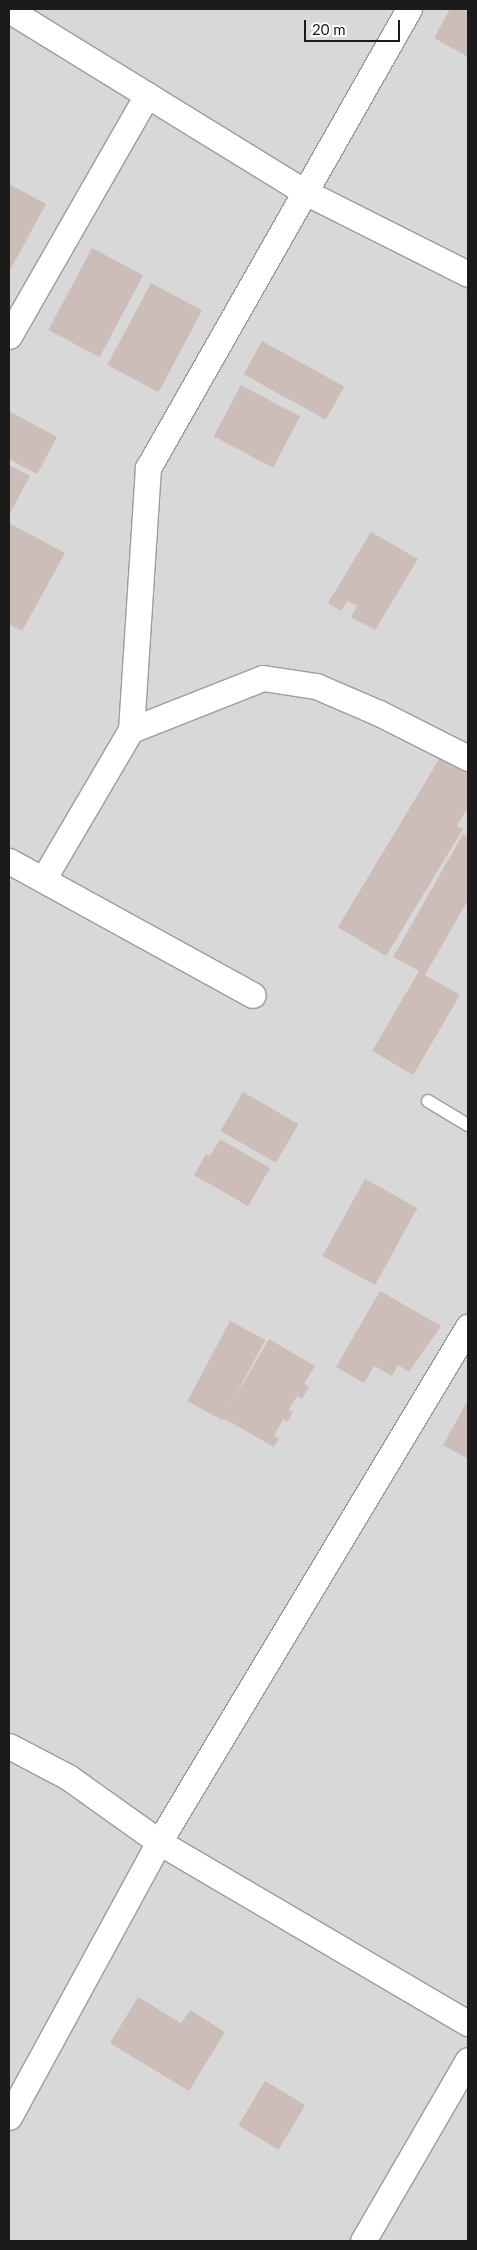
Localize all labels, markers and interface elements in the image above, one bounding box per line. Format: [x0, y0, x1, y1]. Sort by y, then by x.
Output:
scale bar [307, 10, 403, 42]
text: 20 m [312, 20, 346, 38]

